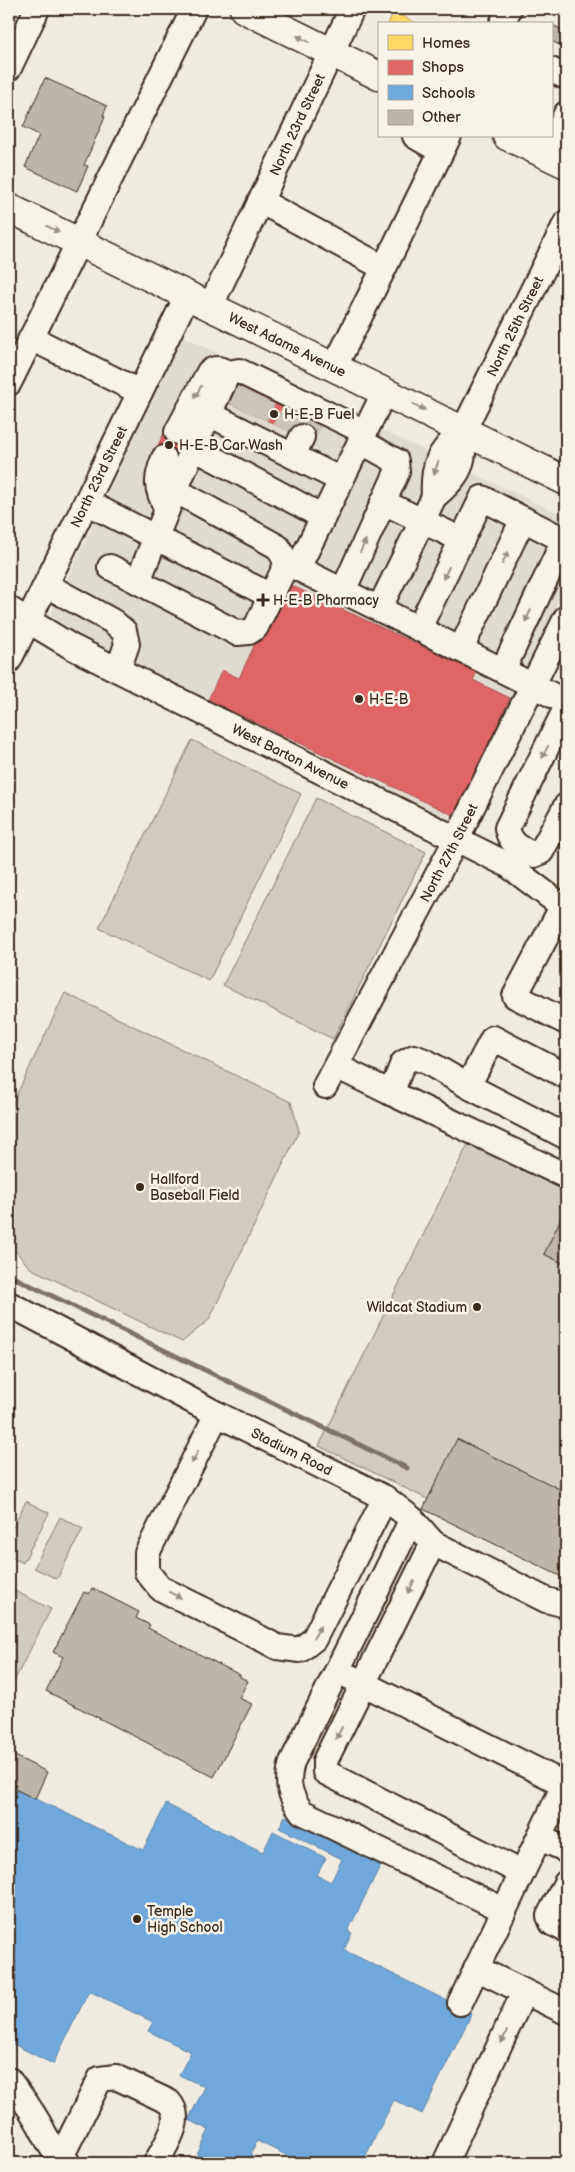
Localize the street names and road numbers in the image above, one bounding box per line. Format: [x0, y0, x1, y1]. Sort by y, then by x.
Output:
street label: North 23rd Street [266, 70, 329, 178]
street label: North 25th Street [483, 273, 548, 380]
street label: West Adams Avenue [226, 309, 349, 381]
street label: North 23rd Street [67, 423, 131, 531]
street label: West Barton Avenue [229, 720, 352, 793]
street label: North 27th Street [416, 800, 482, 905]
street label: Stadium Road [248, 1424, 335, 1479]

